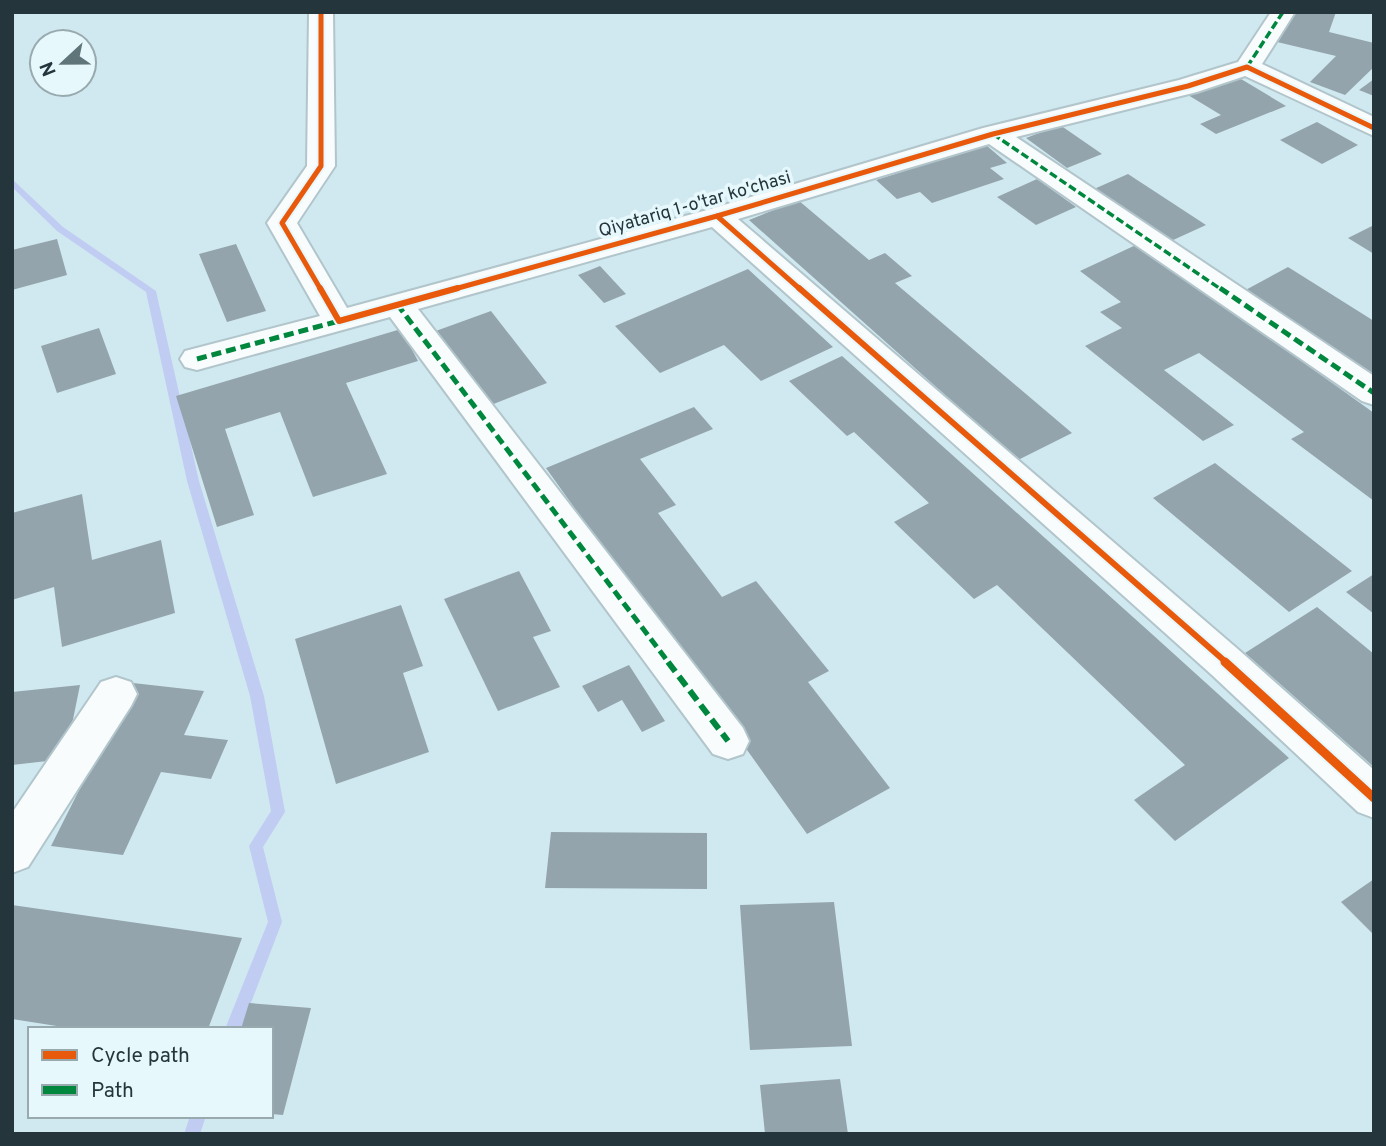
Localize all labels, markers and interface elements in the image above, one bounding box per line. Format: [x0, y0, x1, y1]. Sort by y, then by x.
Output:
north arrow [28, 28, 98, 98]
text: N [35, 58, 63, 79]
street label: Qiyatariq 1-o'tar ko'chasi [596, 166, 794, 244]
legend [28, 1027, 273, 1118]
text: Cycle path [91, 1043, 190, 1070]
text: Path [91, 1078, 134, 1105]

